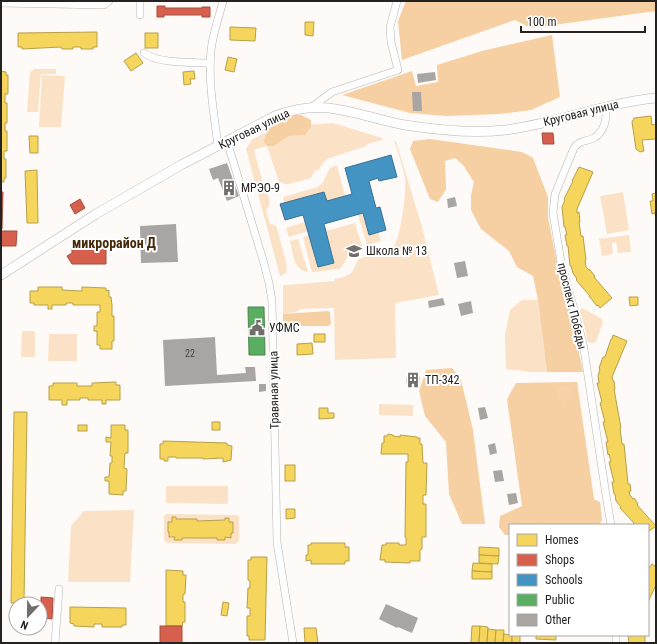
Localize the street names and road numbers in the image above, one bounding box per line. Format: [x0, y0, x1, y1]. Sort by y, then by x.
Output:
street label: Круговая улица [542, 97, 620, 129]
street label: Круговая улица [216, 106, 292, 152]
street label: проспект Победы [555, 261, 589, 351]
street label: Травяная улица [266, 350, 282, 429]

